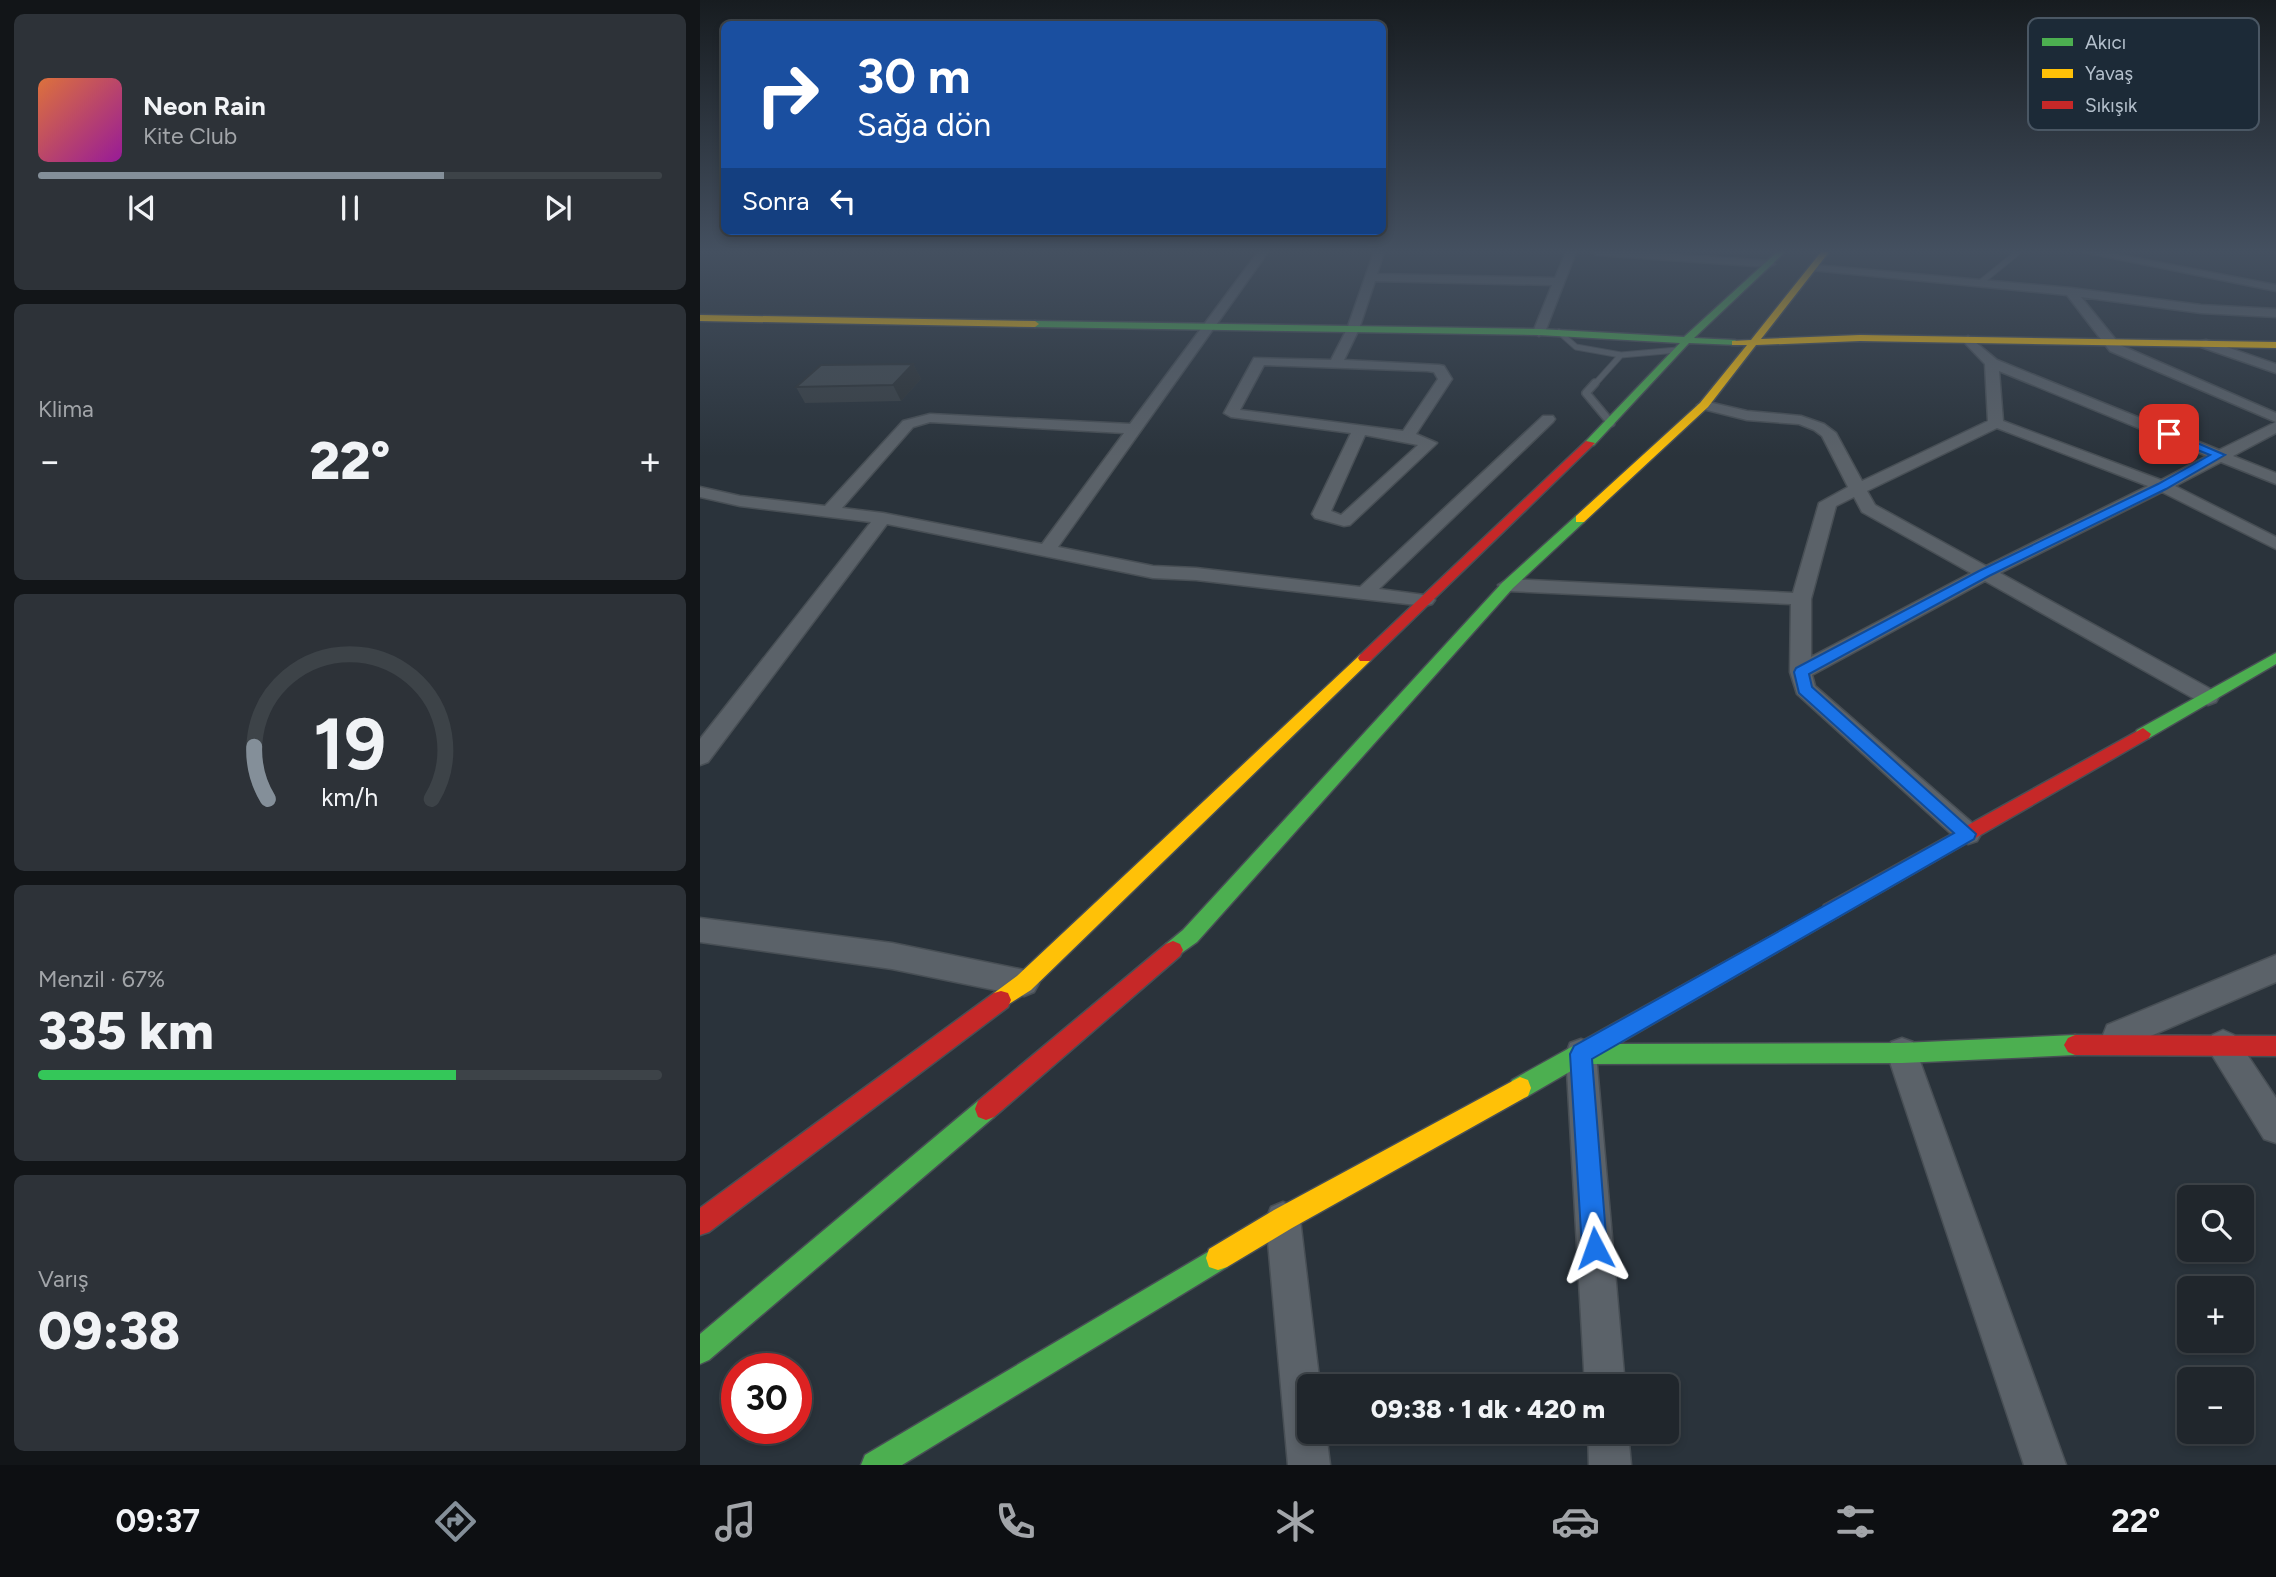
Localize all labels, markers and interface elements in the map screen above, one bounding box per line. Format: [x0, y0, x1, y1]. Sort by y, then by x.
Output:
legend [2028, 18, 2259, 130]
text: Akıcı [2085, 31, 2126, 54]
text: 30 m [857, 46, 970, 105]
icon: right [742, 49, 833, 140]
text: Yavaş [2085, 62, 2133, 85]
text: Neon Rain [143, 90, 266, 122]
text: Sıkışık [2085, 94, 2138, 117]
text: Sağa dön [857, 106, 991, 144]
text: Kite Club [143, 122, 237, 150]
icon: left [824, 182, 862, 220]
text: Sonra [742, 185, 810, 217]
icon: previous [123, 189, 161, 227]
icon: pause [331, 189, 369, 227]
icon: next [539, 189, 577, 227]
text: Klima [38, 395, 94, 423]
pin [2139, 404, 2199, 464]
icon: arrive [2150, 415, 2188, 453]
text: 22° [309, 430, 391, 492]
text: − [38, 438, 62, 484]
text: + [638, 438, 662, 484]
text: 19 [314, 700, 386, 787]
text: km/h [321, 781, 379, 811]
text: Menzil · 67% [38, 965, 165, 993]
text: 335 km [38, 1000, 214, 1062]
map controls [2177, 1185, 2254, 1444]
button: search [2177, 1185, 2254, 1262]
position arrow [1558, 1211, 1632, 1285]
text: Varış [38, 1265, 89, 1293]
button: + [2177, 1276, 2254, 1353]
text: 09:38 [38, 1300, 180, 1362]
speed limit sign: 30 [721, 1353, 812, 1444]
button: − [2177, 1367, 2254, 1444]
text: 09:38 · 1 dk · 420 m [1371, 1393, 1605, 1425]
icon: directions [431, 1497, 480, 1546]
icon: music [711, 1497, 760, 1546]
icon: phone [991, 1497, 1040, 1546]
icon: climate [1271, 1497, 1320, 1546]
icon: car [1551, 1497, 1600, 1546]
icon: filters [1831, 1497, 1880, 1546]
text: 09:37 [116, 1502, 200, 1540]
text: 22° [2111, 1502, 2160, 1540]

